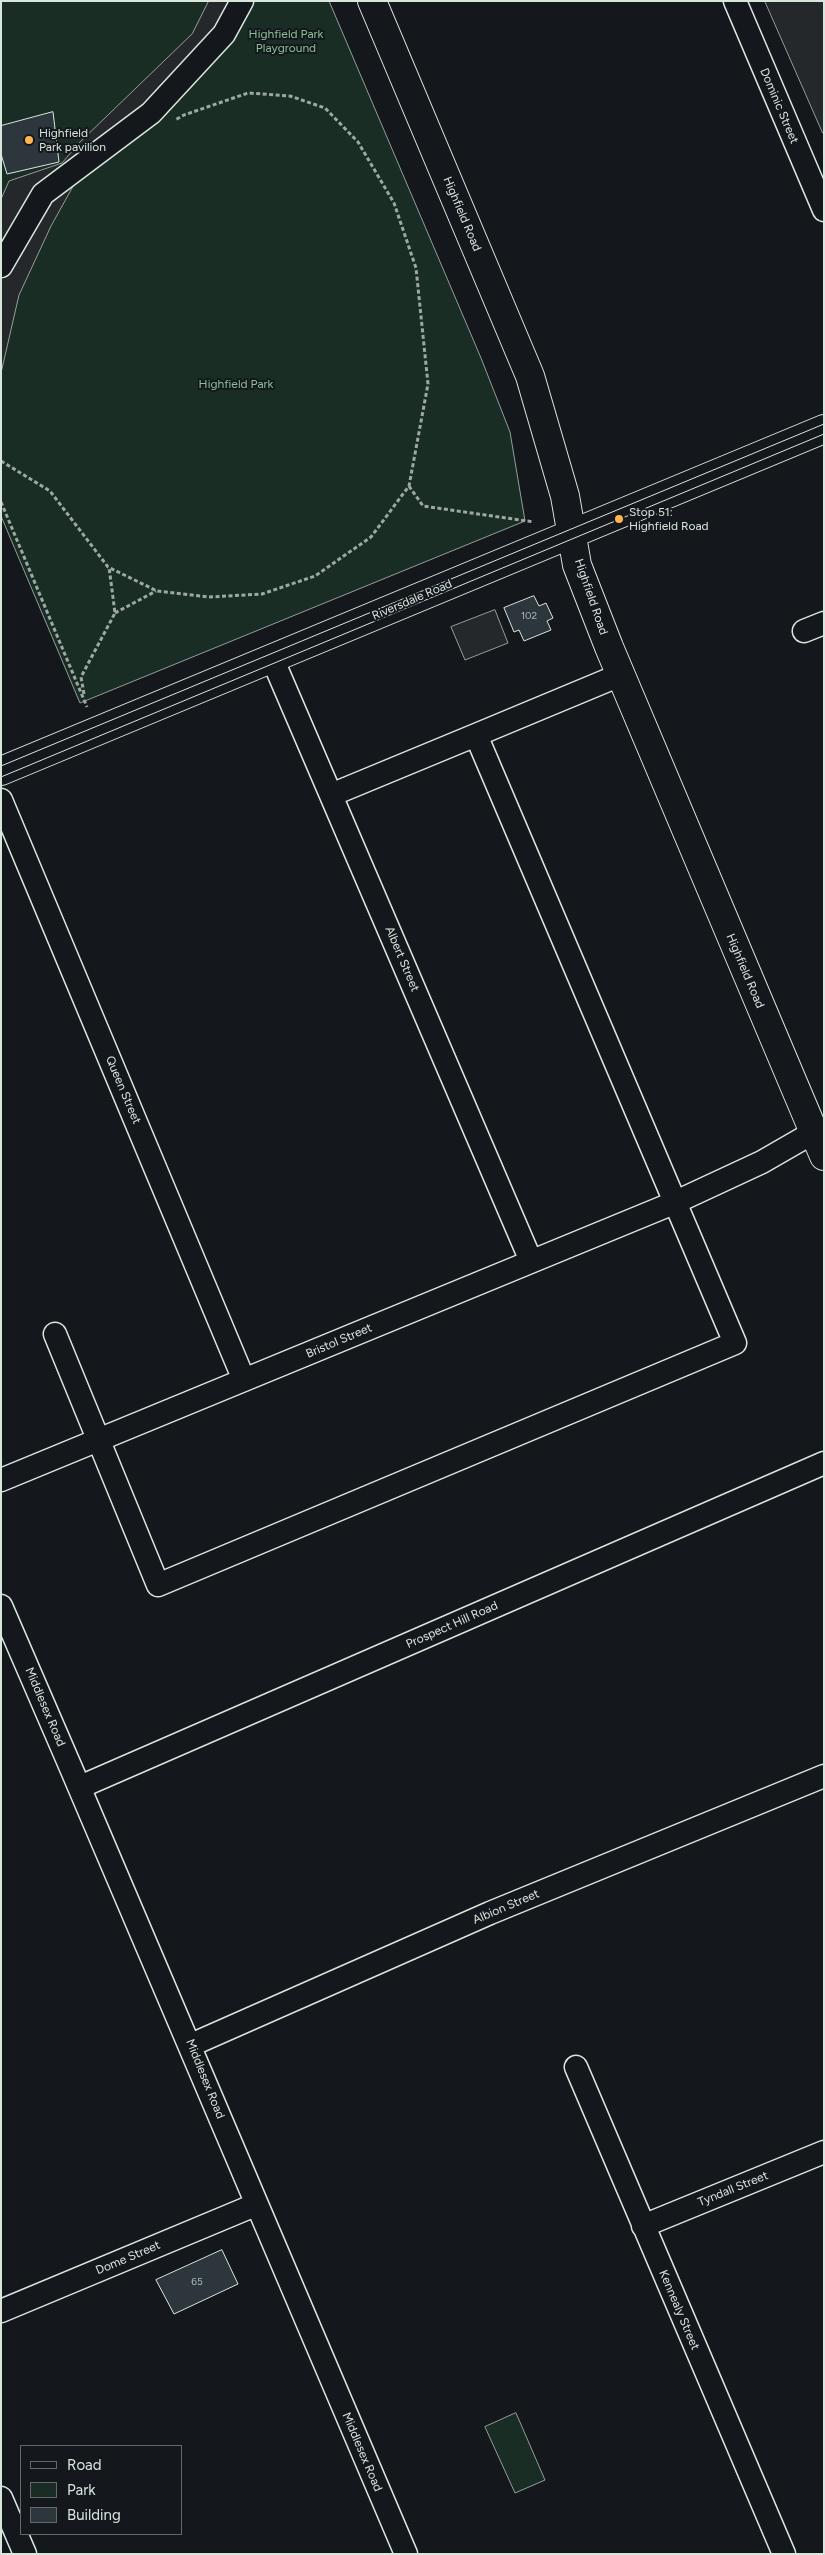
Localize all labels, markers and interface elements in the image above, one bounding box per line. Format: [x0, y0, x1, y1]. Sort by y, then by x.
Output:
park label: Highfield Park Playground [249, 27, 323, 55]
street label: Dominic Street [757, 66, 801, 146]
place label: Highfield Park pavilion [39, 126, 106, 154]
marker: Highfield Park pavilion [23, 134, 35, 146]
street label: Highfield Road [440, 175, 484, 253]
park label: Highfield Park [199, 377, 273, 391]
place label: Stop 51: Highfield Road [629, 505, 709, 533]
marker: Stop 51: Highfield Road [613, 513, 625, 525]
street label: Highfield Road [571, 557, 611, 637]
street label: Riversdale Road [370, 577, 454, 623]
house number: 102 [521, 610, 537, 622]
street label: Albert Street [382, 924, 422, 994]
street label: Highfield Road [723, 932, 767, 1010]
street label: Queen Street [102, 1054, 144, 1126]
street label: Bristol Street [304, 1321, 374, 1361]
street label: Prospect Hill Road [404, 1598, 500, 1652]
street label: Middlesex Road [22, 1665, 68, 1749]
street label: Albion Street [471, 1887, 541, 1927]
street label: Middlesex Road [182, 2037, 228, 2121]
street label: Tyndall Street [696, 2168, 770, 2210]
street label: Dome Street [94, 2238, 162, 2278]
street label: Kennealy Street [656, 2268, 702, 2352]
house number: 65 [191, 2276, 203, 2288]
street label: Middlesex Road [339, 2410, 385, 2494]
legend [20, 2445, 182, 2535]
text: Road [67, 2456, 102, 2474]
text: Park [67, 2481, 96, 2499]
text: Building [67, 2506, 121, 2524]

